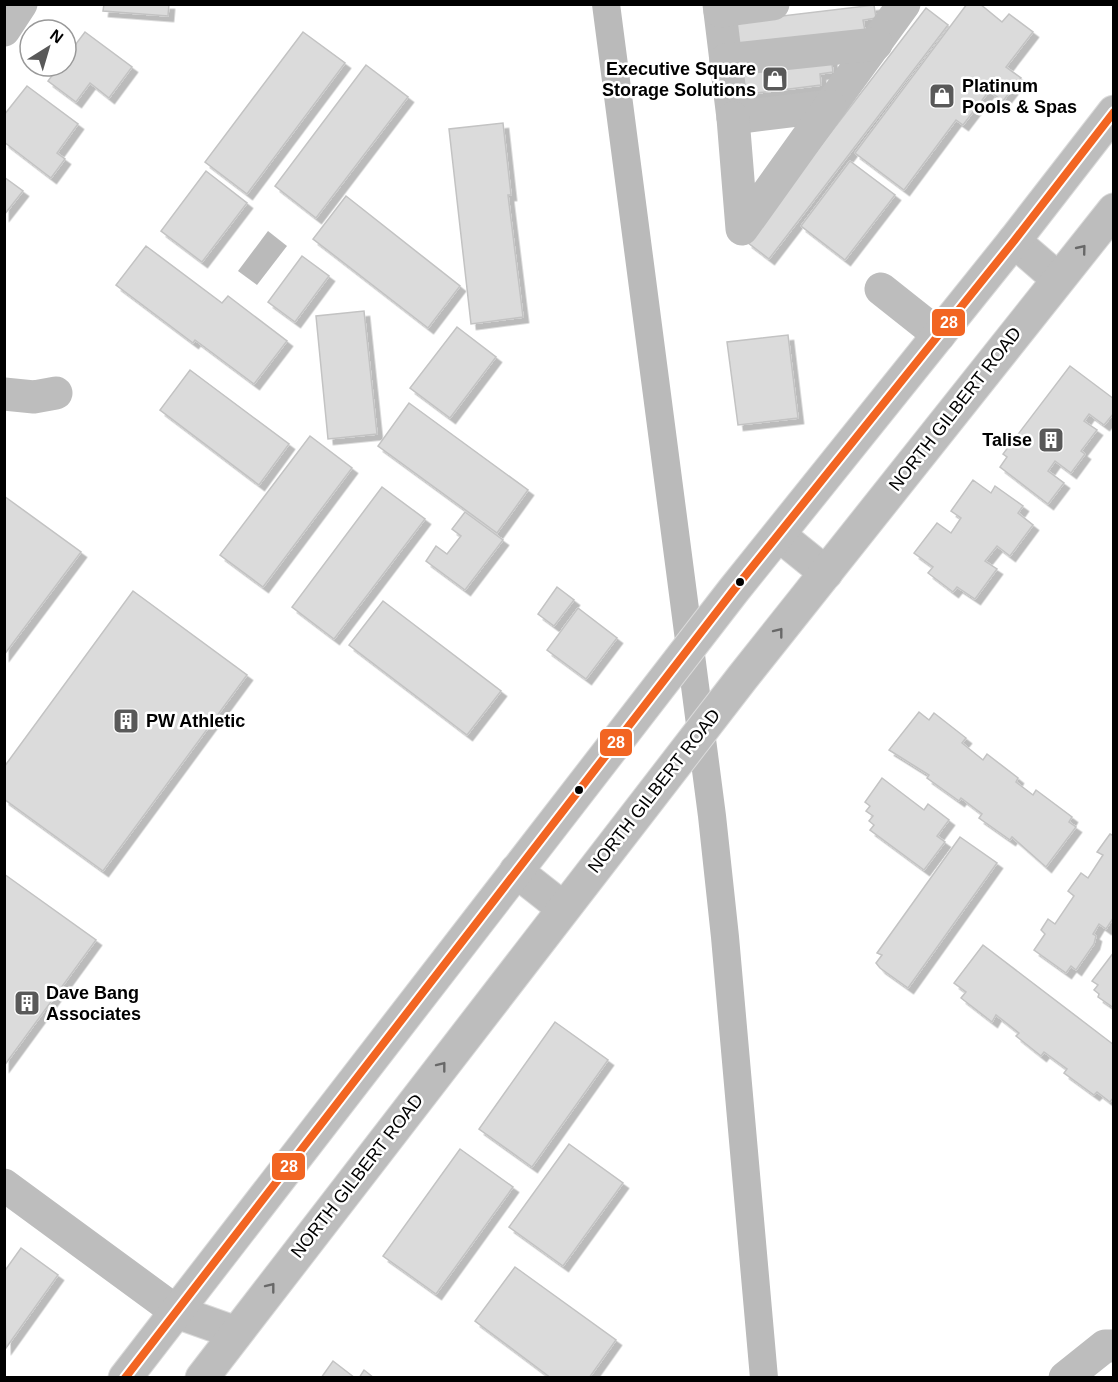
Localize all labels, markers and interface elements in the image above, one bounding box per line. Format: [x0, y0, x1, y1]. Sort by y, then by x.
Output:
north arrow [18, 18, 78, 78]
text: N [47, 26, 66, 47]
place label: Executive Square Storage Solutions [602, 59, 756, 100]
shop icon: Executive Square Storage Solutions [760, 64, 790, 94]
place label: Platinum Pools & Spas [962, 76, 1077, 117]
shop icon: Platinum Pools & Spas [927, 81, 957, 111]
one-way arrow [1075, 245, 1086, 256]
line badge: 28 [931, 308, 966, 337]
text: 28 [940, 314, 958, 331]
street label: NORTH GILBERT ROAD [885, 323, 1025, 495]
building icon: Talise [1036, 425, 1066, 455]
place label: Talise [982, 430, 1032, 450]
unlabelled marker [734, 576, 746, 588]
one-way arrow [771, 628, 782, 639]
street label: NORTH GILBERT ROAD [584, 705, 724, 877]
building icon: PW Athletic [111, 706, 141, 736]
place label: PW Athletic [146, 711, 245, 731]
line badge: 28 [599, 728, 633, 757]
text: 28 [607, 734, 625, 751]
unlabelled marker [573, 784, 585, 796]
place label: Dave Bang Associates [46, 983, 141, 1024]
building icon: Dave Bang Associates [12, 988, 42, 1018]
one-way arrow [434, 1062, 445, 1073]
street label: NORTH GILBERT ROAD [287, 1090, 427, 1262]
line badge: 28 [271, 1152, 306, 1181]
text: 28 [280, 1158, 298, 1175]
one-way arrow [264, 1283, 275, 1294]

